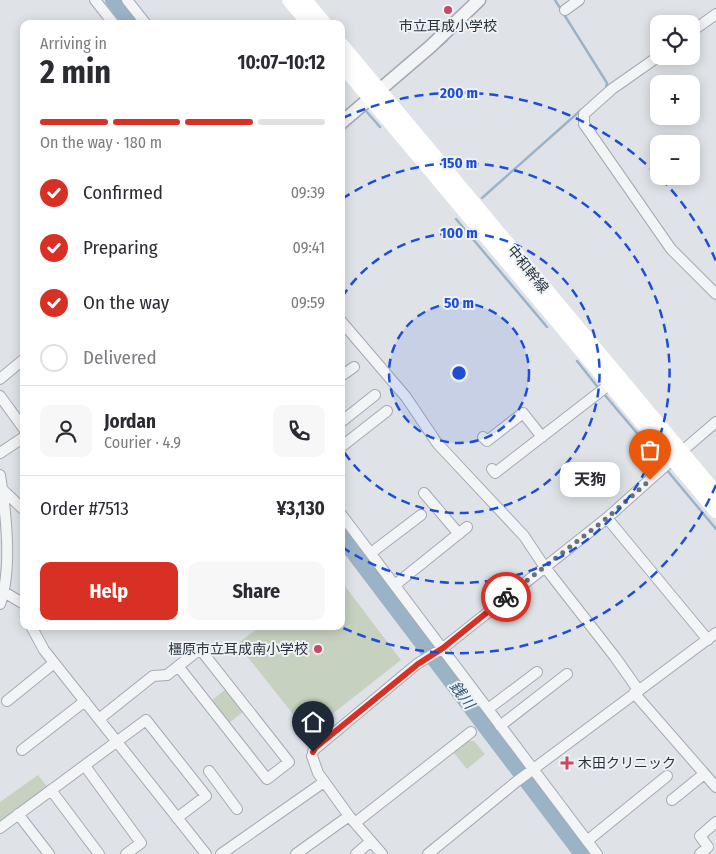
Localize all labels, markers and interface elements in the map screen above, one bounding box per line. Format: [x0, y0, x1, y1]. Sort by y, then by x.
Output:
marker: 市立耳成小学校 [442, 4, 454, 16]
map controls [650, 15, 700, 185]
button: locate [650, 15, 700, 65]
place label: 市立耳成小学校 [399, 18, 497, 35]
text: Arriving in [40, 34, 107, 53]
text: 10:07–10:12 [237, 51, 325, 74]
text: 2 min [40, 53, 111, 91]
button: + [650, 75, 700, 125]
text: 200 m [439, 84, 478, 102]
text: On the way · 180 m [40, 133, 162, 152]
button: − [650, 135, 700, 185]
text: 150 m [441, 154, 477, 172]
icon: check [40, 179, 68, 207]
text: Confirmed [83, 181, 163, 204]
text: 09:39 [291, 183, 325, 202]
text: 100 m [440, 224, 478, 242]
icon: check [40, 234, 68, 262]
text: Preparing [83, 236, 158, 259]
text: 09:41 [293, 238, 325, 257]
street label: 中和幹線 [503, 242, 552, 296]
icon: check [40, 289, 68, 317]
text: On the way [83, 291, 169, 314]
text: 09:59 [291, 293, 325, 312]
text: 50 m [444, 294, 474, 312]
text: Delivered [83, 346, 157, 369]
centre of rings [450, 364, 468, 382]
button: person [40, 405, 92, 457]
button: phone [273, 405, 325, 457]
text: Jordan [104, 410, 156, 433]
pin [629, 429, 671, 480]
text: Courier · 4.9 [104, 433, 181, 452]
icon: bag [636, 436, 664, 464]
callout: 天狗 [560, 462, 620, 498]
text: 天狗 [574, 470, 606, 489]
text: Order #7513 [40, 497, 129, 520]
text: ¥3,130 [277, 497, 325, 520]
button: Help [40, 562, 178, 620]
button: Share [188, 562, 325, 620]
courier [481, 572, 531, 622]
icon: bike [492, 583, 520, 611]
place label: 橿原市立耳成南小学校 [168, 641, 308, 658]
marker: 橿原市立耳成南小学校 [312, 643, 324, 655]
water label: 銭川 [446, 678, 479, 714]
pin [292, 701, 334, 752]
icon: home [299, 708, 327, 736]
place label: 木田クリニック [578, 755, 676, 772]
marker: 木田クリニック [560, 756, 574, 770]

